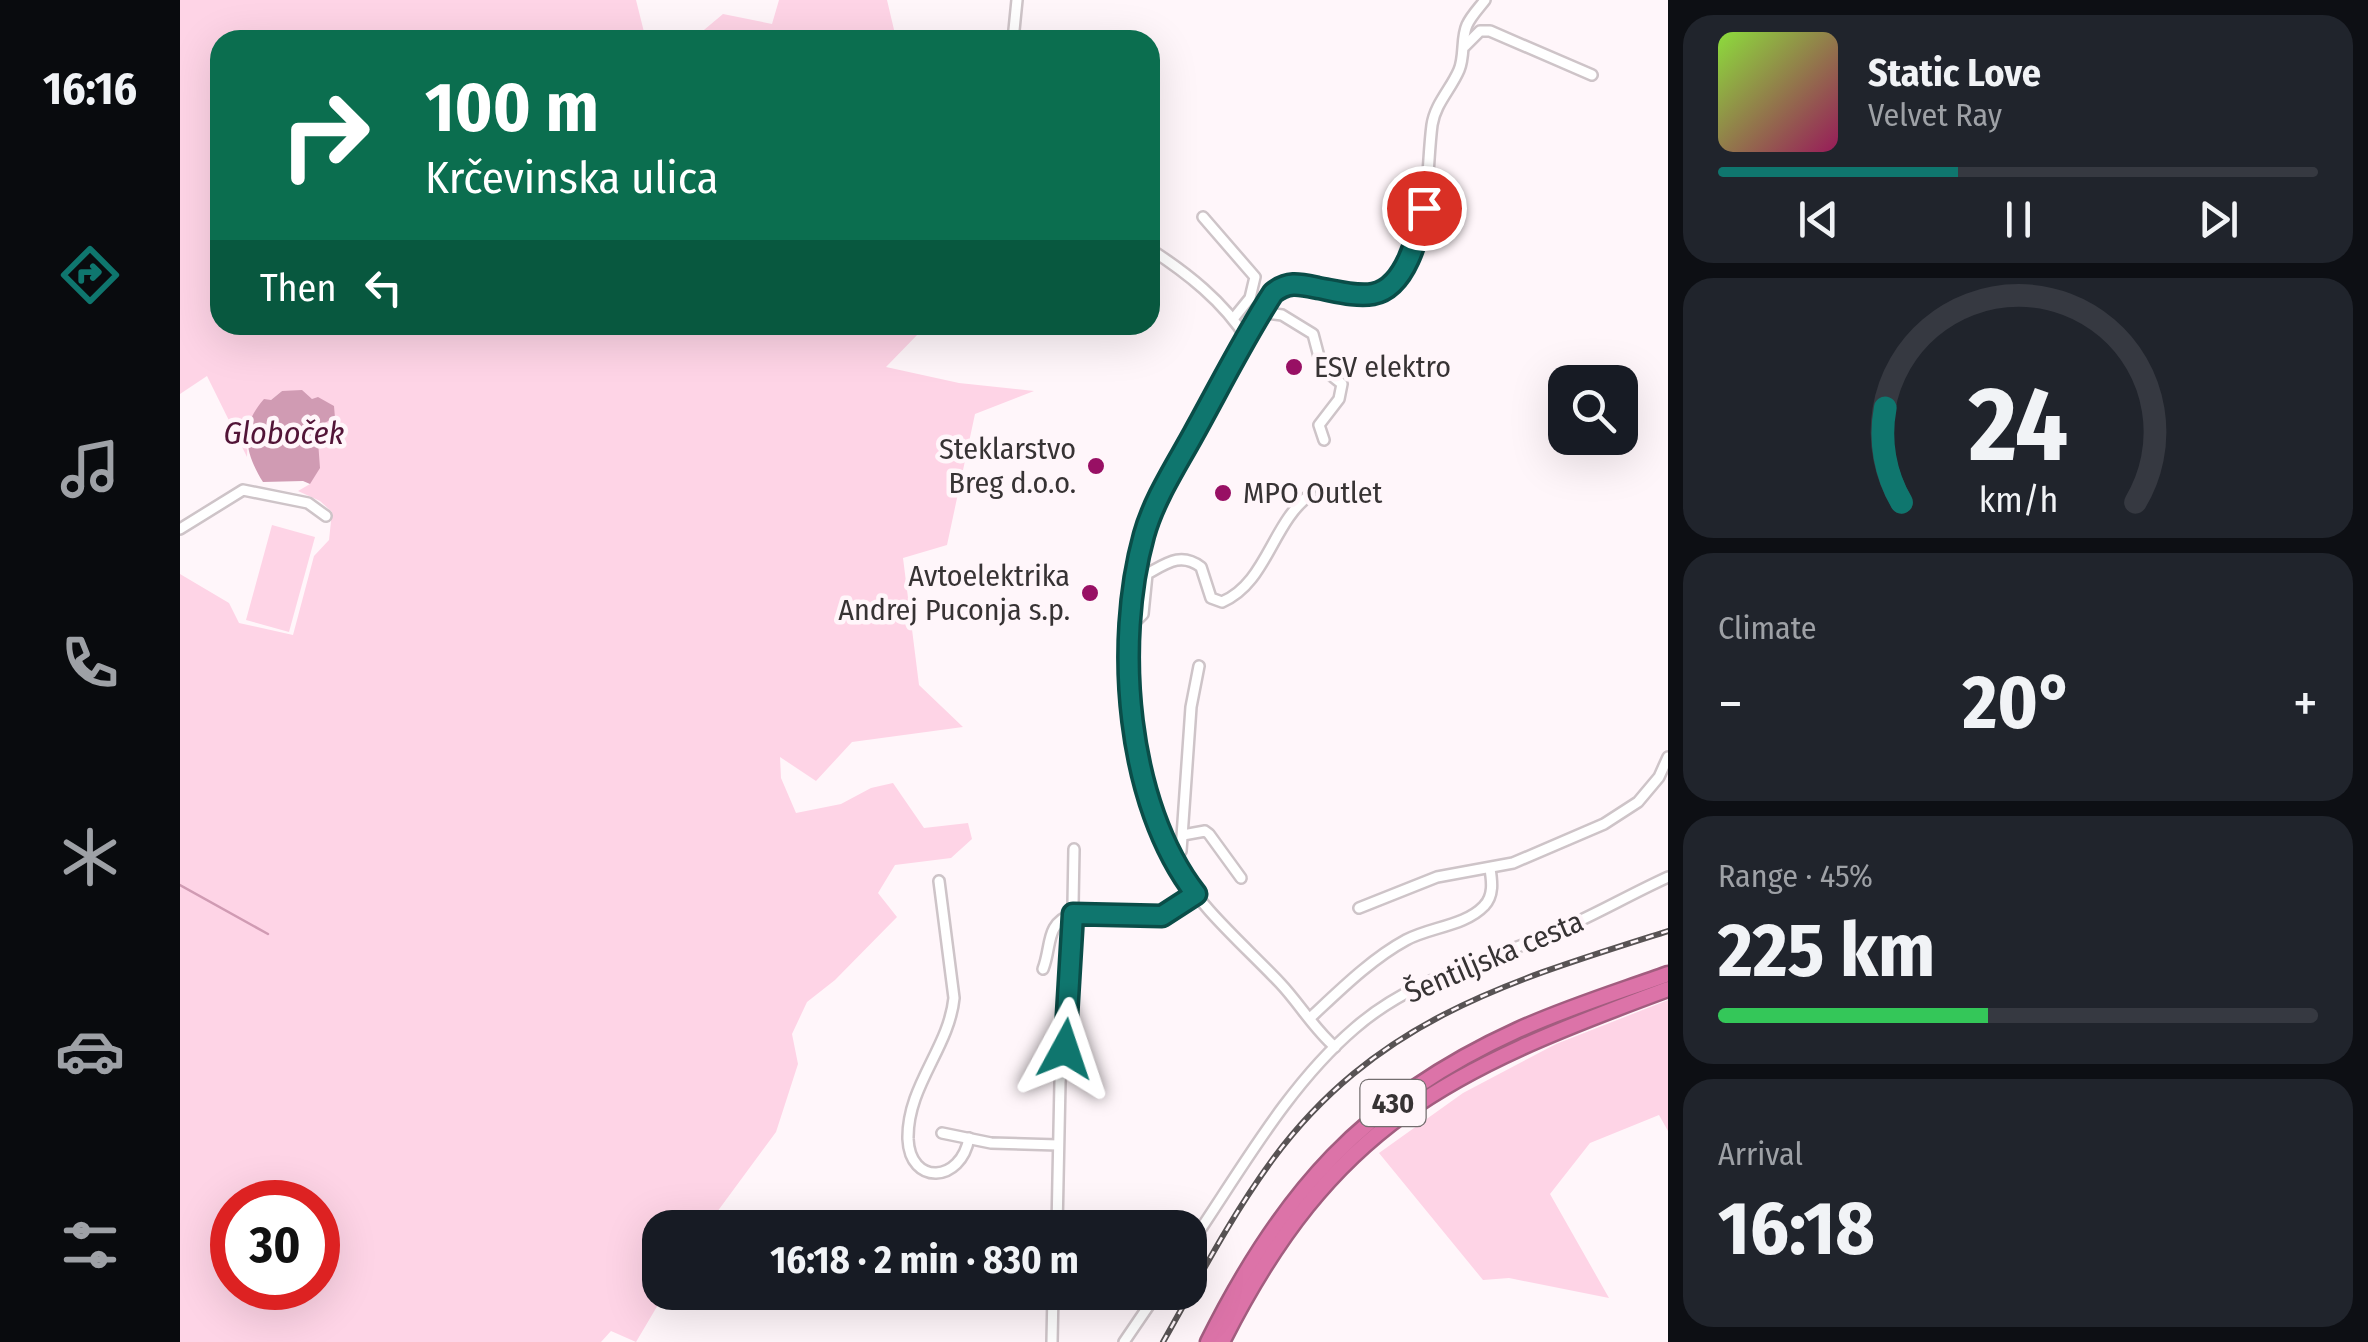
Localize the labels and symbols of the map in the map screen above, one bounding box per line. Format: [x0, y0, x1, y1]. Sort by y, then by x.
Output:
pin [1382, 166, 1467, 251]
place label: ESV elektro [1314, 349, 1451, 385]
marker: ESV elektro [1283, 356, 1305, 378]
water label: Globoček [224, 414, 345, 452]
place label: Steklarstvo Breg d.o.o. [939, 431, 1076, 501]
marker: Steklarstvo Breg d.o.o. [1085, 455, 1107, 477]
place label: MPO Outlet [1243, 475, 1383, 511]
marker: MPO Outlet [1212, 482, 1234, 504]
place label: Avtoelektrika Andrej Puconja s.p. [838, 558, 1070, 628]
marker: Avtoelektrika Andrej Puconja s.p. [1079, 582, 1101, 604]
street label: Šentiljska cesta [1399, 903, 1589, 1011]
position arrow [1013, 997, 1117, 1101]
road number: 430 [1360, 1080, 1426, 1126]
speed limit sign: 30 [210, 1180, 340, 1310]

